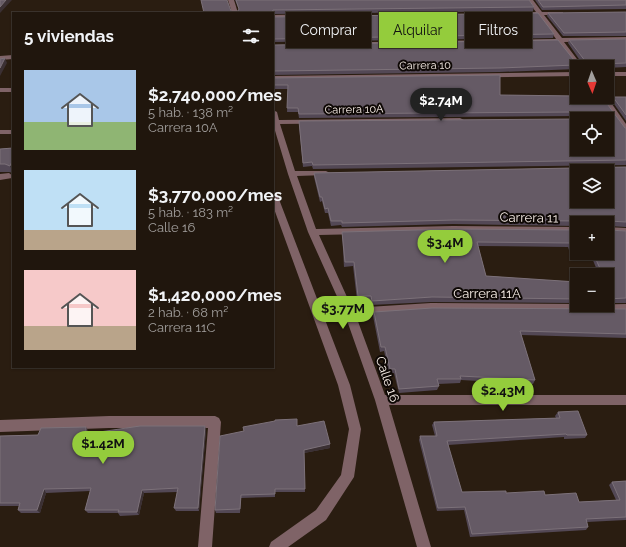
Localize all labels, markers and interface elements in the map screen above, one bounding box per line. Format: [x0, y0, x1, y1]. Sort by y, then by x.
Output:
chip: Comprar [286, 12, 371, 48]
chip: Alquilar [379, 12, 457, 48]
chip: Filtros [465, 12, 532, 48]
icon: filters [240, 25, 262, 47]
text: 5 viviendas [24, 26, 114, 46]
street label: Carrera 10 [399, 59, 451, 72]
north arrow [570, 60, 614, 104]
map controls [570, 60, 614, 312]
text: $2,740,000/mes [148, 85, 282, 105]
icon: home [56, 86, 104, 134]
pin: $2.74M [408, 88, 474, 122]
text: $2.74M [419, 93, 463, 108]
street label: Carrera 10A [324, 102, 384, 117]
text: 5 hab. · 138 m² [148, 105, 233, 120]
button: locate [570, 112, 614, 156]
text: Carrera 10A [148, 120, 218, 135]
button: layers [570, 164, 614, 208]
text: $3,770,000/mes [148, 185, 282, 205]
icon: home [56, 186, 104, 234]
text: 5 hab. · 183 m² [148, 205, 233, 220]
street label: Carrera 11 [500, 209, 559, 226]
button: + [570, 216, 614, 260]
text: Calle 16 [148, 220, 195, 235]
pin: $3.4M [417, 230, 473, 264]
text: $3.4M [426, 235, 464, 250]
button: − [570, 268, 614, 312]
text: $1,420,000/mes [148, 285, 282, 305]
icon: home [56, 286, 104, 334]
street label: Carrera 11A [453, 286, 521, 301]
pin: $3.77M [310, 296, 376, 330]
text: $3.77M [321, 301, 365, 316]
text: 2 hab. · 68 m² [148, 305, 228, 320]
text: Carrera 11C [148, 320, 216, 335]
street label: Calle 16 [373, 354, 402, 404]
pin: $2.43M [470, 378, 536, 412]
text: $2.43M [481, 383, 525, 398]
pin: $1.42M [70, 431, 136, 465]
text: $1.42M [81, 436, 125, 451]

